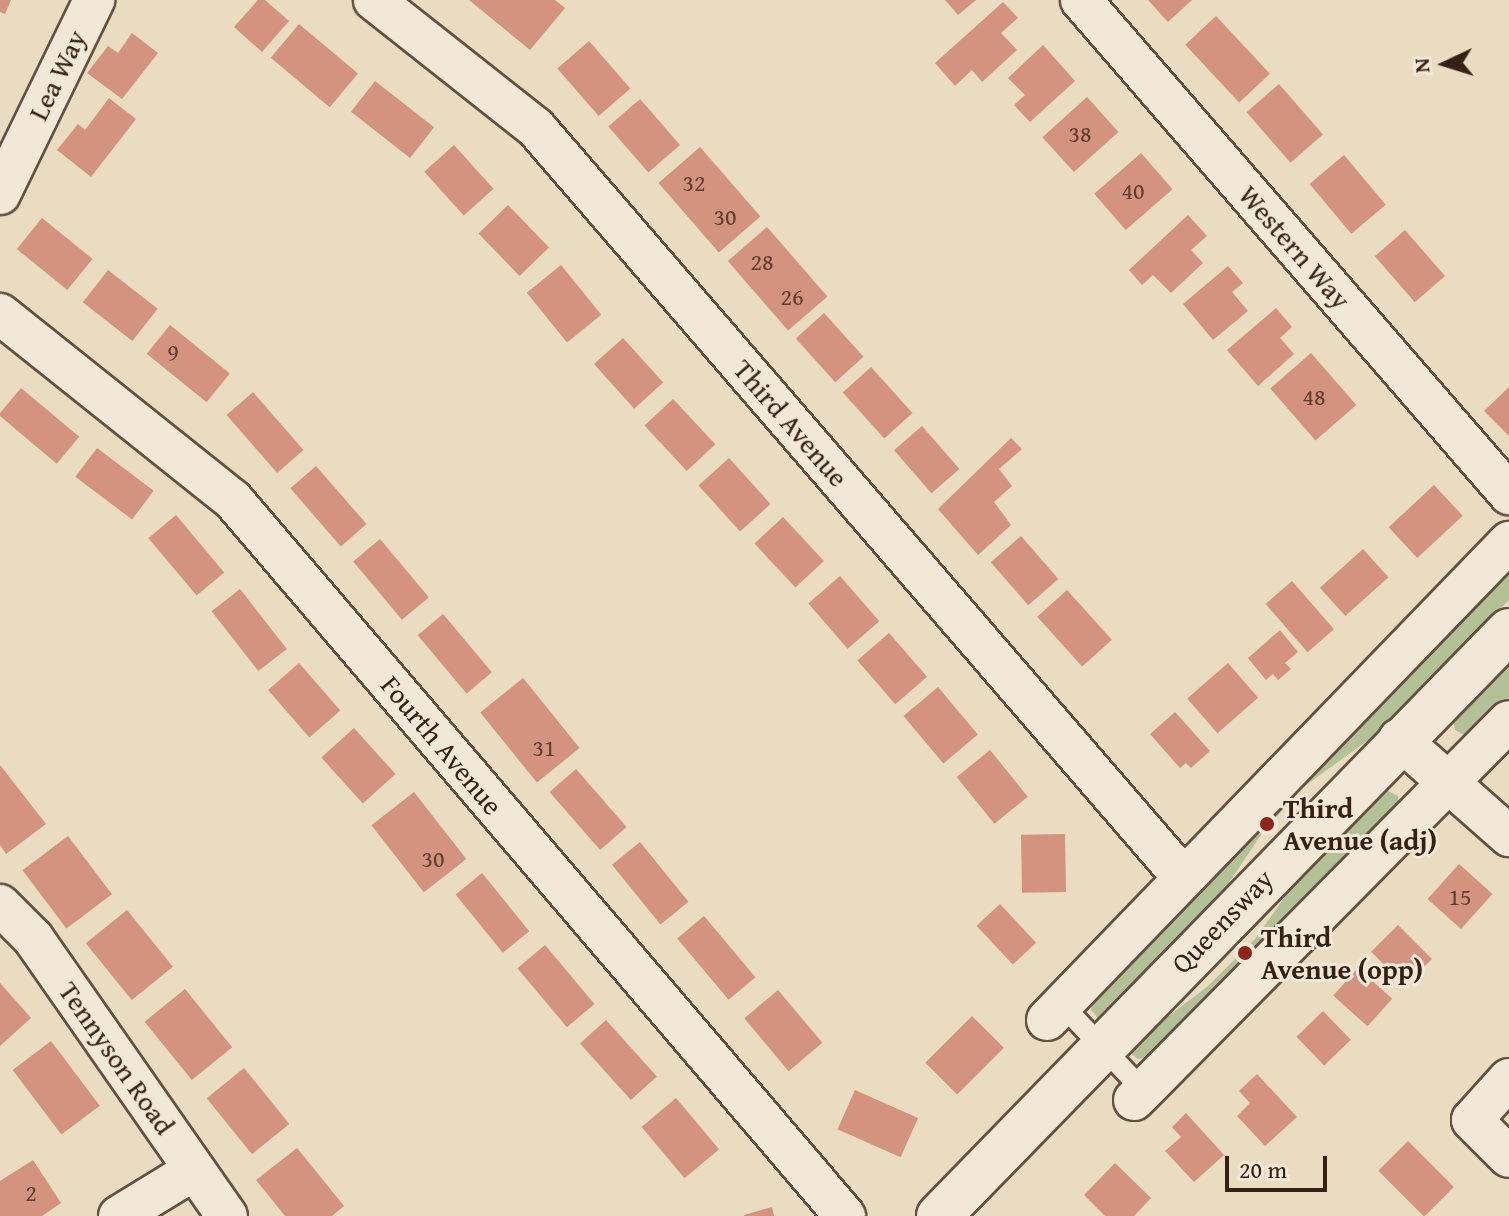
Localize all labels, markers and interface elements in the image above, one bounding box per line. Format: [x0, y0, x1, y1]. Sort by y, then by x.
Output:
street label: Lea Way [21, 24, 93, 126]
north arrow [1405, 24, 1485, 104]
text: N [1405, 57, 1438, 74]
house number: 38 [1068, 120, 1092, 148]
house number: 32 [682, 169, 706, 197]
house number: 40 [1121, 177, 1145, 205]
street label: Western Way [1232, 178, 1358, 316]
house number: 30 [713, 203, 737, 231]
house number: 28 [750, 248, 774, 276]
house number: 26 [780, 283, 804, 311]
house number: 9 [167, 338, 179, 366]
street label: Third Avenue [727, 352, 855, 494]
house number: 48 [1302, 383, 1326, 411]
street label: Fourth Avenue [374, 669, 510, 821]
house number: 31 [532, 734, 556, 762]
place label: Third Avenue (adj) [1283, 791, 1437, 857]
marker: Third Avenue (adj) [1258, 815, 1276, 833]
house number: 30 [421, 845, 445, 873]
street label: Queensway [1164, 862, 1280, 980]
house number: 15 [1448, 883, 1472, 911]
place label: Third Avenue (opp) [1261, 920, 1423, 986]
marker: Third Avenue (opp) [1236, 944, 1254, 962]
street label: Tennyson Road [52, 975, 182, 1141]
scale bar [1229, 1140, 1331, 1190]
text: 20 m [1239, 1152, 1287, 1187]
house number: 2 [25, 1179, 37, 1207]

